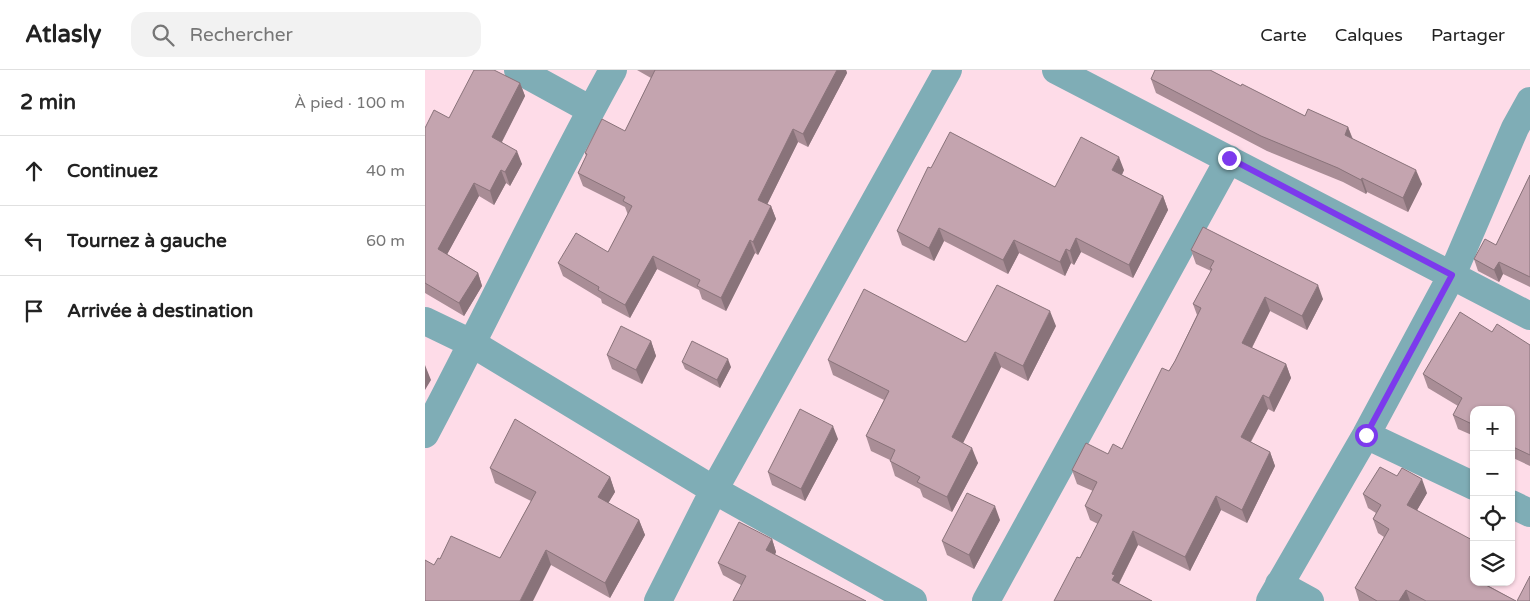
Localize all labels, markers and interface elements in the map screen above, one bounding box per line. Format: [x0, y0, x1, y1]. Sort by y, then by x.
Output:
search box [131, 12, 481, 57]
text: Atlasly [25, 20, 101, 49]
icon: search [149, 21, 177, 49]
text: Rechercher [189, 24, 293, 46]
text: Carte [1260, 24, 1307, 46]
text: Calques [1335, 24, 1403, 46]
text: Partager [1431, 24, 1505, 46]
text: 2 min [20, 90, 76, 115]
text: À pied · 100 m [294, 93, 405, 113]
route end [1218, 147, 1241, 170]
icon: ahead [20, 157, 48, 185]
text: Continuez [67, 160, 158, 182]
text: 40 m [366, 161, 405, 181]
icon: left [20, 227, 48, 255]
text: Tournez à gauche [67, 230, 227, 252]
text: 60 m [366, 231, 405, 251]
icon: arrive [20, 297, 48, 325]
text: Arrivée à destination [67, 300, 253, 322]
map controls [1470, 406, 1515, 586]
button: + [1470, 406, 1515, 451]
route start [1355, 424, 1378, 447]
button: − [1470, 451, 1515, 496]
button: locate [1470, 496, 1515, 541]
button: layers [1470, 541, 1515, 586]

